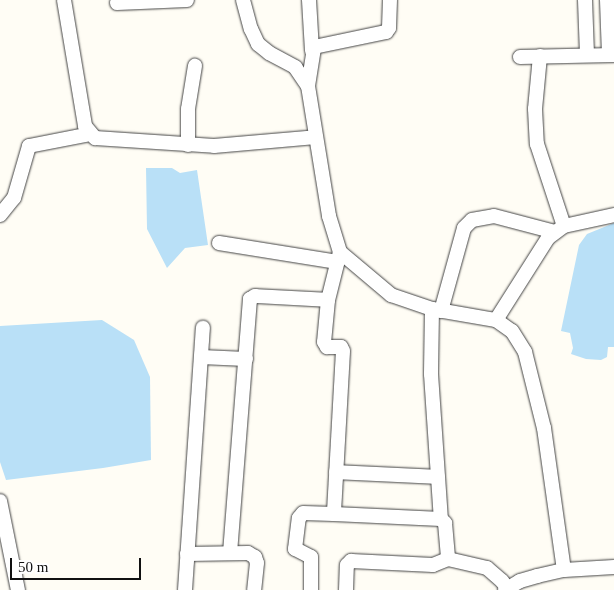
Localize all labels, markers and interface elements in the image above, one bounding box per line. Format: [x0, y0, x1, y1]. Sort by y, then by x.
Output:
scale bar [12, 548, 144, 580]
text: 50 m [18, 559, 48, 575]

